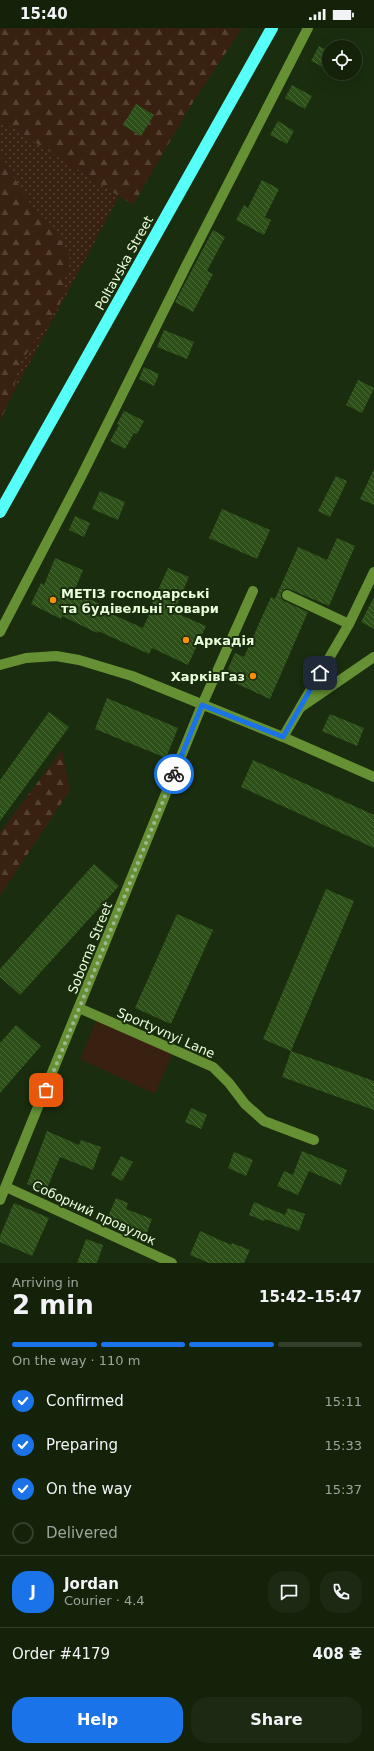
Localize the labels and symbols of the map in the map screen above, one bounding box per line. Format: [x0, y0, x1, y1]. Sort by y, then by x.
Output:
street label: Poltavska Street [92, 213, 156, 313]
place label: МЕТІЗ господарські та будівельні товари [61, 586, 219, 616]
marker: МЕТІЗ господарські та будівельні товари [48, 595, 58, 605]
place label: Аркадія [194, 633, 254, 648]
marker: Аркадія [181, 635, 191, 645]
pin [303, 656, 337, 690]
place label: ХарківГаз [171, 669, 245, 684]
marker: ХарківГаз [248, 671, 258, 681]
courier [154, 754, 194, 794]
street label: Soborna Street [65, 900, 115, 996]
street label: Sportyvnyi Lane [115, 1005, 217, 1061]
pin [29, 1073, 63, 1107]
street label: Соборний провулок [30, 1178, 158, 1248]

